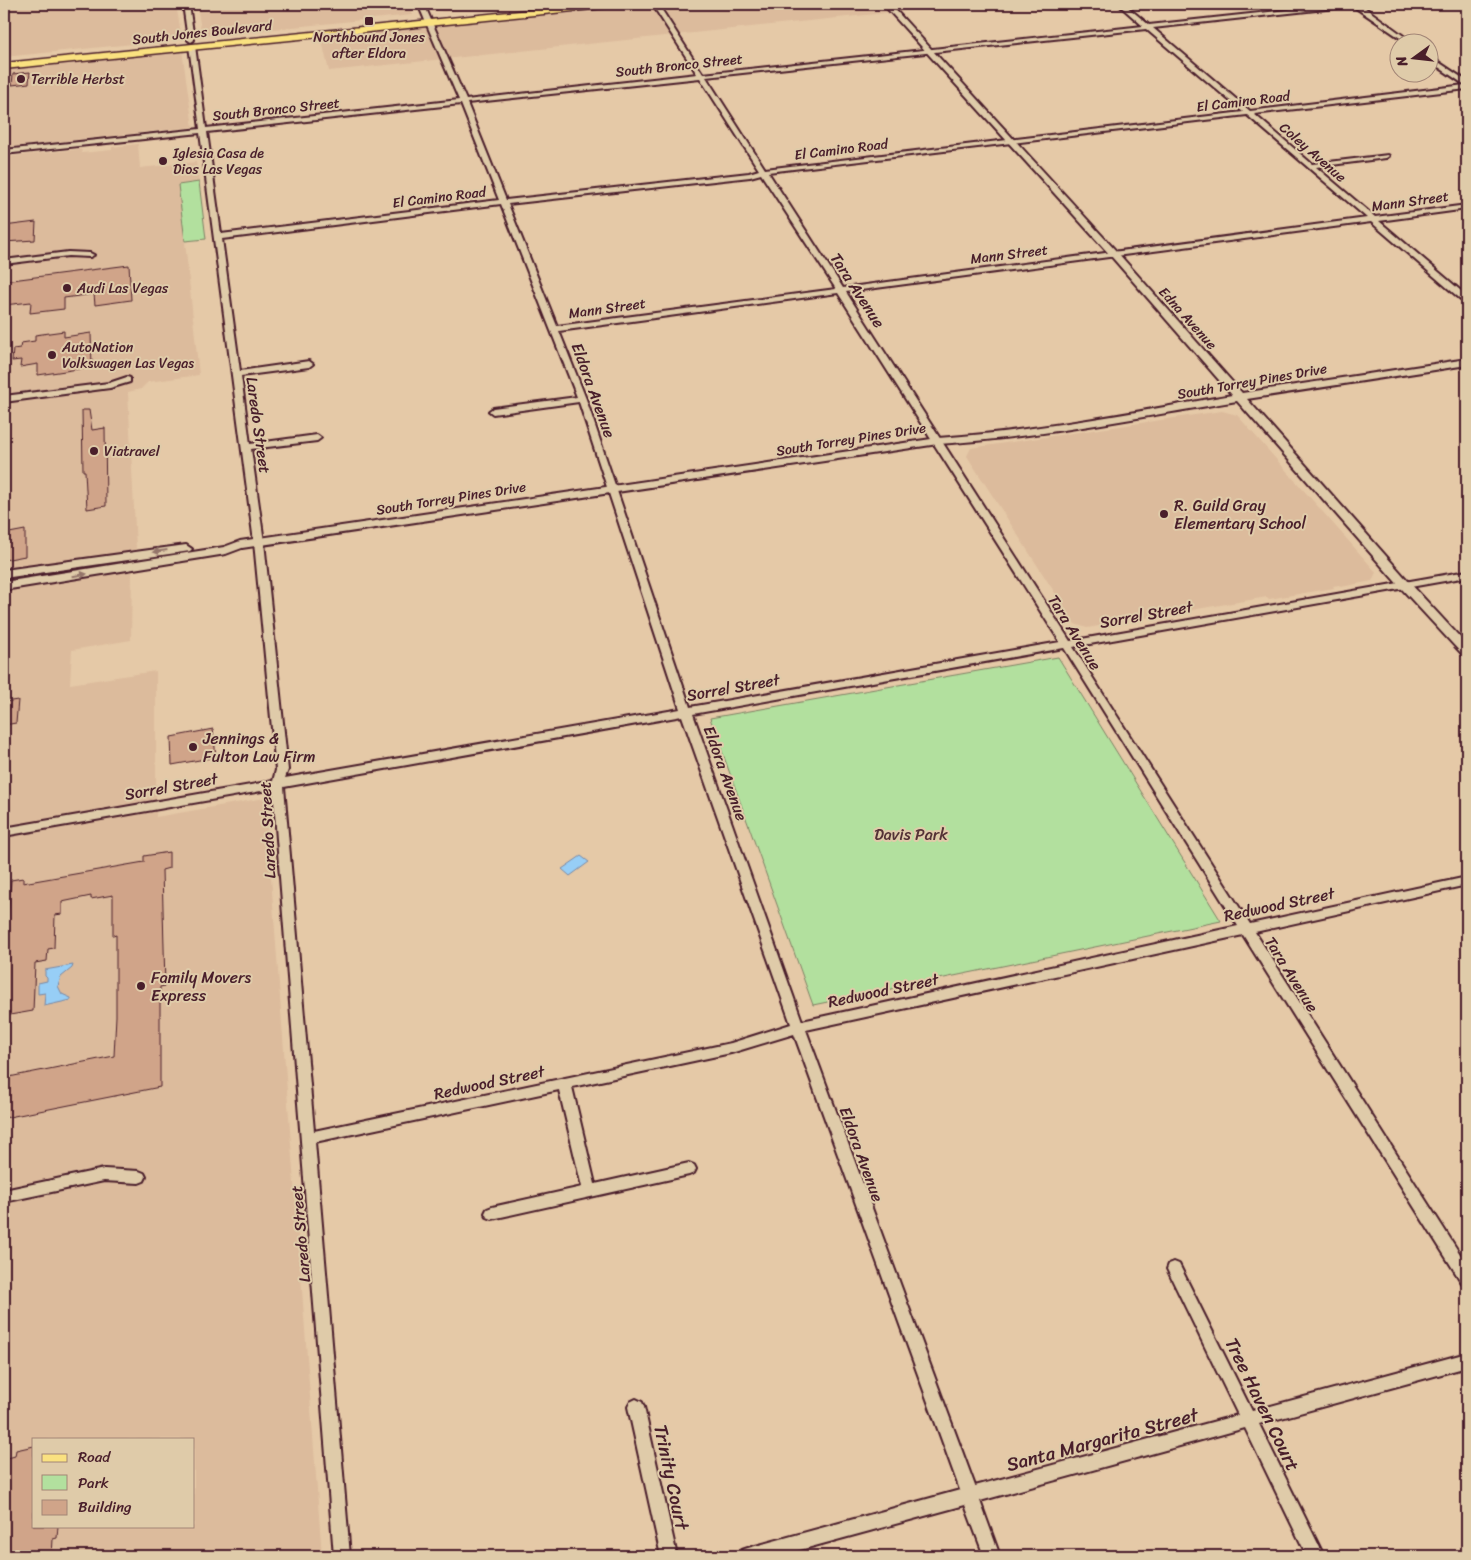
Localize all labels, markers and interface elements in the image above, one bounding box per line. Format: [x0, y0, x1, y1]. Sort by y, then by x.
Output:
street label: South Jones Boulevard [131, 13, 275, 52]
marker: Northbound Jones after Eldora [363, 15, 375, 27]
place label: Northbound Jones after Eldora [313, 25, 425, 66]
north arrow [1388, 32, 1438, 82]
street label: South Bronco Street [614, 46, 744, 85]
text: N [1389, 53, 1416, 70]
place label: Terrible Herbst [31, 67, 125, 92]
marker: Terrible Herbst [15, 73, 27, 85]
street label: El Camino Road [1195, 83, 1293, 120]
street label: South Bronco Street [211, 90, 341, 129]
street label: Coley Avenue [1273, 116, 1352, 189]
street label: El Camino Road [793, 131, 891, 168]
place label: Iglesia Casa de Dios Las Vegas [172, 141, 264, 182]
marker: Iglesia Casa de Dios Las Vegas [157, 155, 169, 167]
street label: El Camino Road [391, 179, 489, 216]
street label: Mann Street [1370, 184, 1450, 219]
street label: Mann Street [969, 237, 1049, 272]
street label: Tara Avenue [822, 247, 893, 334]
place label: Audi Las Vegas [76, 276, 169, 301]
street label: Edna Avenue [1152, 281, 1223, 356]
marker: Audi Las Vegas [61, 282, 73, 294]
street label: Mann Street [567, 291, 647, 326]
place label: AutoNation Volkswagen Las Vegas [61, 335, 194, 376]
street label: Eldora Avenue [563, 338, 624, 442]
marker: AutoNation Volkswagen Las Vegas [46, 349, 58, 361]
street label: South Torrey Pines Drive [1175, 356, 1329, 407]
street label: Laredo Street [237, 375, 280, 475]
street label: South Torrey Pines Drive [774, 415, 928, 464]
place label: Viatravel [104, 439, 161, 464]
marker: Viatravel [88, 445, 100, 457]
street label: South Torrey Pines Drive [374, 474, 528, 523]
place label: R. Guild Gray Elementary School [1174, 491, 1306, 538]
marker: R. Guild Gray Elementary School [1158, 508, 1170, 520]
one-way arrow [151, 547, 167, 555]
one-way arrow [72, 570, 88, 578]
street label: Tara Avenue [1040, 588, 1109, 676]
street label: Sorrel Street [1097, 592, 1196, 637]
street label: Sorrel Street [684, 665, 783, 710]
street label: Eldora Avenue [695, 721, 756, 825]
place label: Jennings & Fulton Law Firm [202, 724, 315, 771]
marker: Jennings & Fulton Law Firm [187, 741, 199, 753]
street label: Sorrel Street [122, 764, 221, 809]
street label: Laredo Street [250, 781, 285, 879]
park label: Davis Park [874, 820, 948, 849]
street label: Redwood Street [1221, 878, 1338, 930]
street label: Tara Avenue [1257, 930, 1326, 1018]
place label: Family Movers Express [151, 963, 252, 1010]
street label: Redwood Street [825, 964, 942, 1016]
marker: Family Movers Express [135, 980, 147, 992]
street label: Redwood Street [431, 1056, 548, 1108]
street label: Eldora Avenue [831, 1102, 892, 1206]
street label: Laredo Street [282, 1184, 319, 1284]
street label: Tree Haven Court [1216, 1332, 1309, 1477]
street label: Santa Margarita Street [1002, 1398, 1203, 1481]
street label: Trinity Court [644, 1421, 699, 1534]
legend [32, 1438, 195, 1528]
text: Road [78, 1444, 111, 1470]
text: Park [78, 1470, 109, 1496]
text: Building [78, 1494, 132, 1520]

